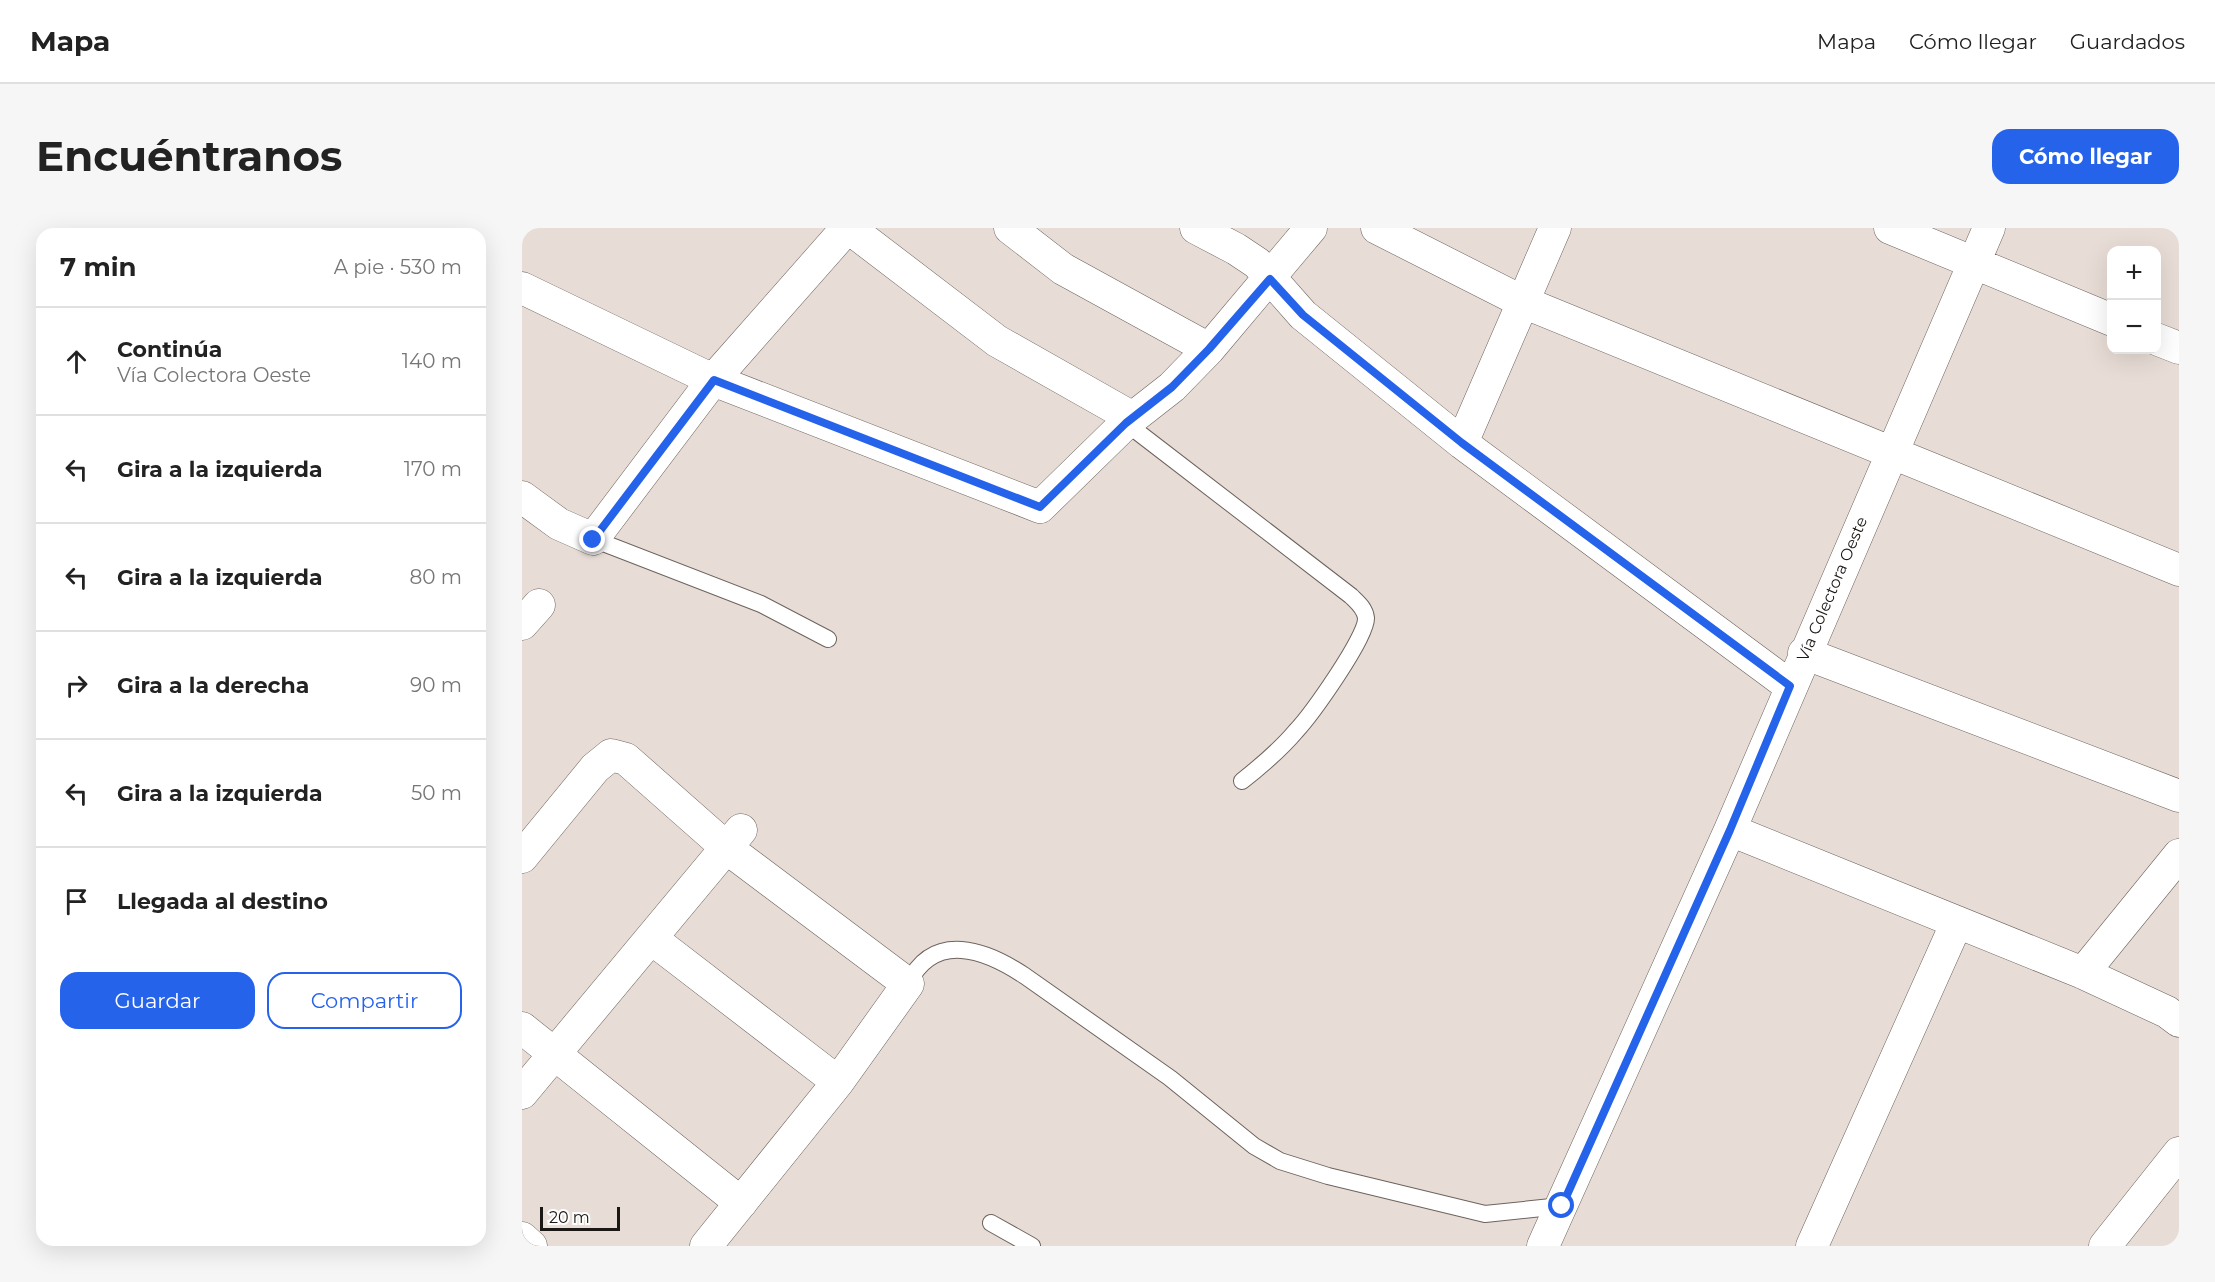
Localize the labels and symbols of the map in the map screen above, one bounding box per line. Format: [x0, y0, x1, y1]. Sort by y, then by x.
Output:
street label: Vía Colectora Oeste [1793, 514, 1871, 664]
route end [579, 526, 605, 552]
route start [1548, 1192, 1574, 1218]
scale bar [540, 1204, 620, 1232]

